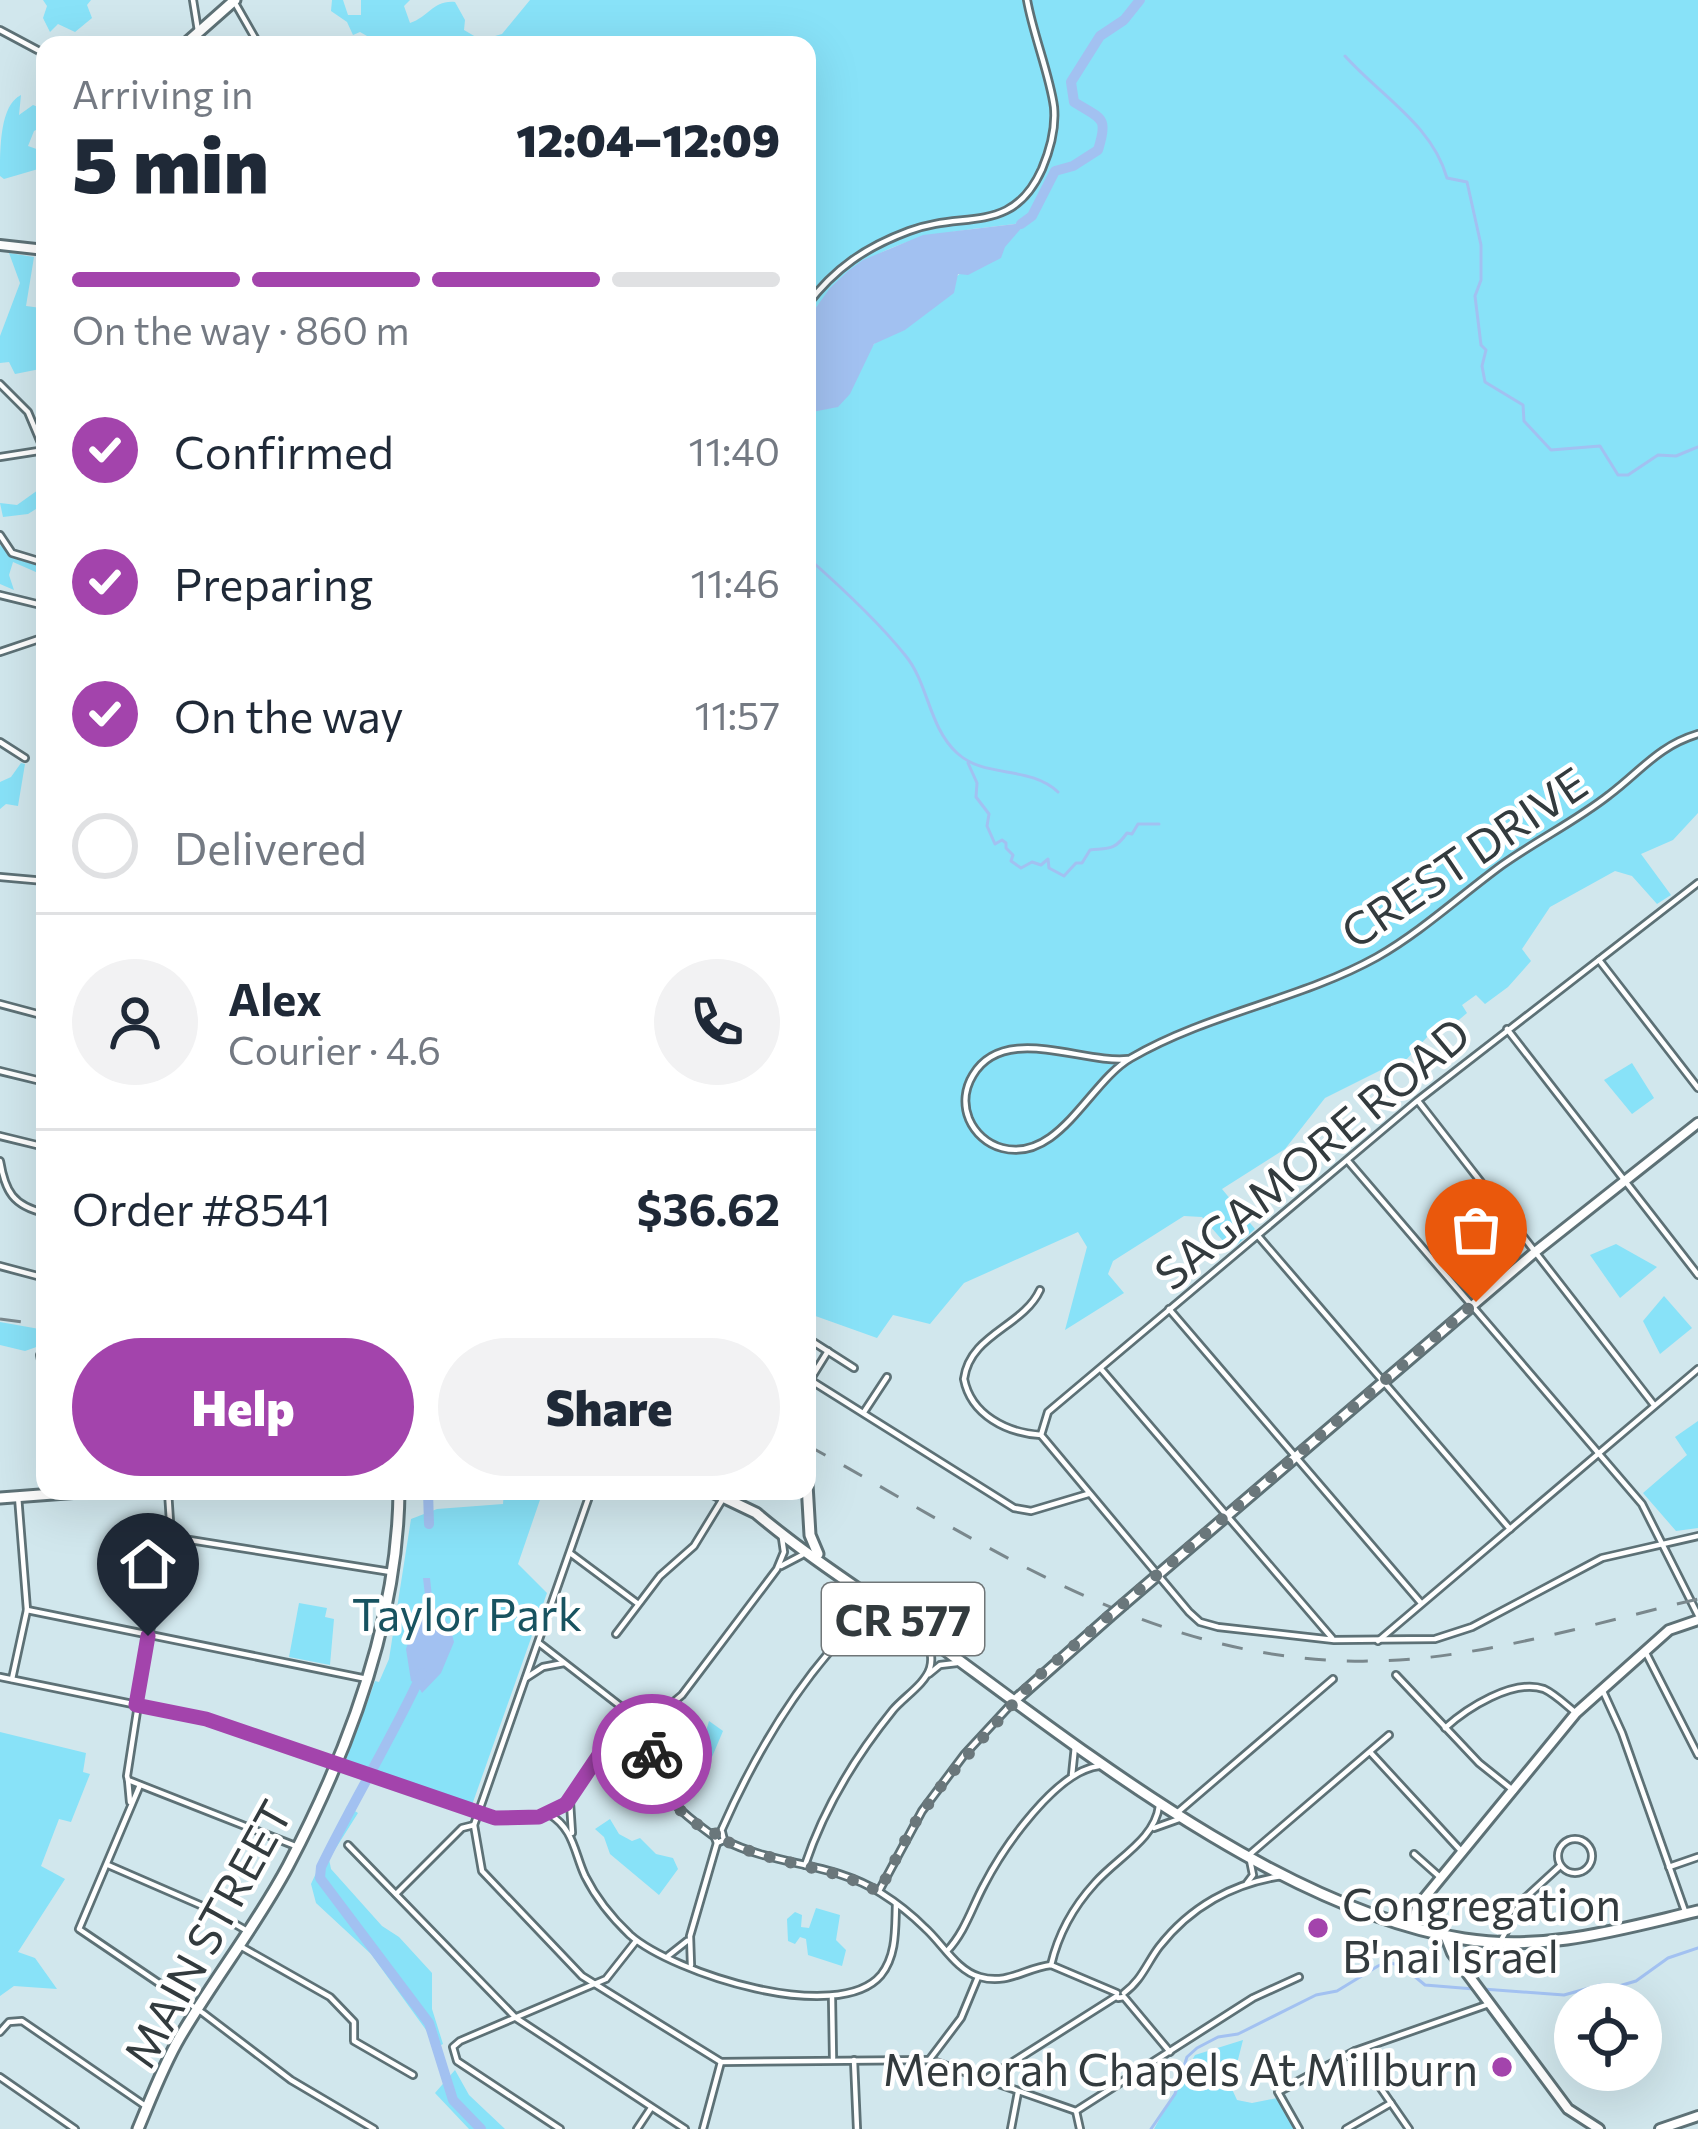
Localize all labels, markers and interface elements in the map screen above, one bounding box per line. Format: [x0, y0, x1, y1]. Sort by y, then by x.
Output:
text: Arriving in [72, 69, 253, 117]
text: 12:04–12:09 [516, 111, 780, 166]
text: 5 min [72, 114, 269, 209]
text: On the way · 860 m [72, 305, 409, 353]
icon: check [72, 417, 138, 483]
text: Confirmed [174, 423, 394, 478]
text: 11:40 [689, 426, 780, 474]
icon: check [72, 549, 138, 615]
text: Preparing [174, 555, 373, 610]
text: 11:46 [690, 558, 780, 606]
icon: check [72, 681, 138, 747]
text: On the way [174, 687, 404, 742]
text: 11:57 [694, 690, 780, 738]
street label: CREST DRIVE [1330, 754, 1596, 958]
text: Delivered [174, 819, 367, 874]
button: person [72, 959, 198, 1085]
button: phone [654, 959, 780, 1085]
text: Alex [228, 970, 322, 1025]
street label: SAGAMORE ROAD [1143, 1004, 1479, 1300]
text: Courier · 4.6 [228, 1025, 441, 1073]
pin [1425, 1179, 1527, 1302]
text: Order #8541 [72, 1180, 331, 1235]
text: $36.62 [636, 1180, 780, 1235]
icon: bag [1443, 1197, 1509, 1263]
button: Help [72, 1338, 414, 1476]
button: Share [438, 1338, 780, 1476]
pin [97, 1513, 199, 1636]
icon: home [115, 1531, 181, 1597]
road number: CR 577 [822, 1583, 984, 1655]
park label: Taylor Park [352, 1585, 582, 1640]
courier [592, 1694, 712, 1814]
icon: bike [619, 1721, 685, 1787]
street label: MAIN STREET [110, 1790, 302, 2076]
place label: Congregation B'nai Israel [1342, 1875, 1621, 1982]
marker: Congregation B'nai Israel [1305, 1915, 1331, 1941]
map controls [1554, 1983, 1662, 2091]
button: locate [1554, 1983, 1662, 2091]
place label: Menorah Chapels At Millburn [883, 2040, 1478, 2095]
marker: Menorah Chapels At Millburn [1489, 2054, 1515, 2080]

